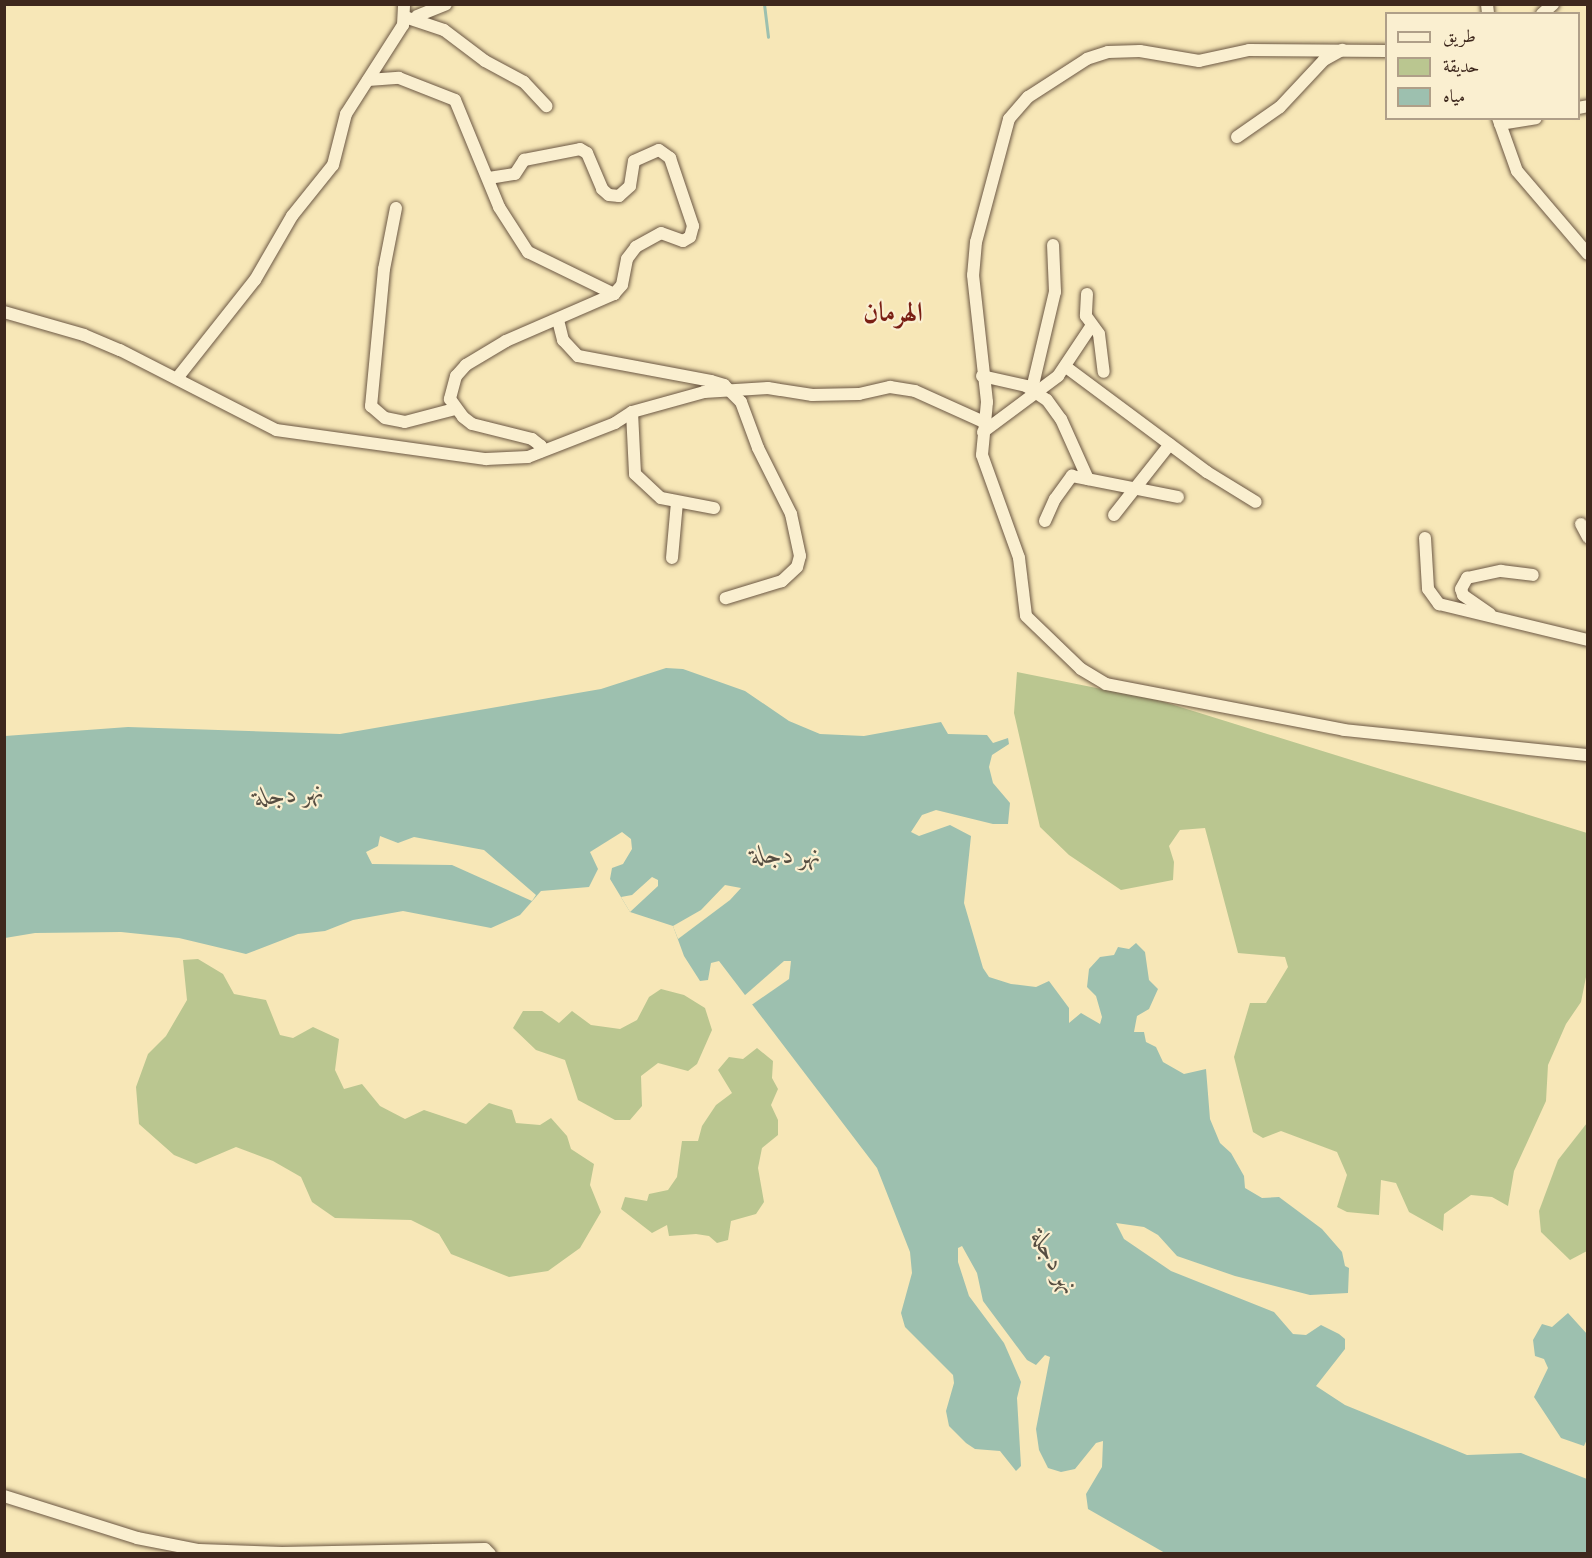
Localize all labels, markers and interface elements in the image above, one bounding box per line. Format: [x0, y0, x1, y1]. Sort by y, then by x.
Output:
legend [1385, 12, 1580, 120]
text: طريق [1443, 24, 1476, 48]
text: حديقة [1443, 54, 1479, 78]
text: مياه [1443, 84, 1465, 108]
district label: الهرمان [863, 297, 923, 329]
water label: نهر دجلة [253, 775, 325, 813]
water label: نهر دجلة [751, 839, 821, 871]
water label: نهر دجلة [1024, 1224, 1086, 1300]

